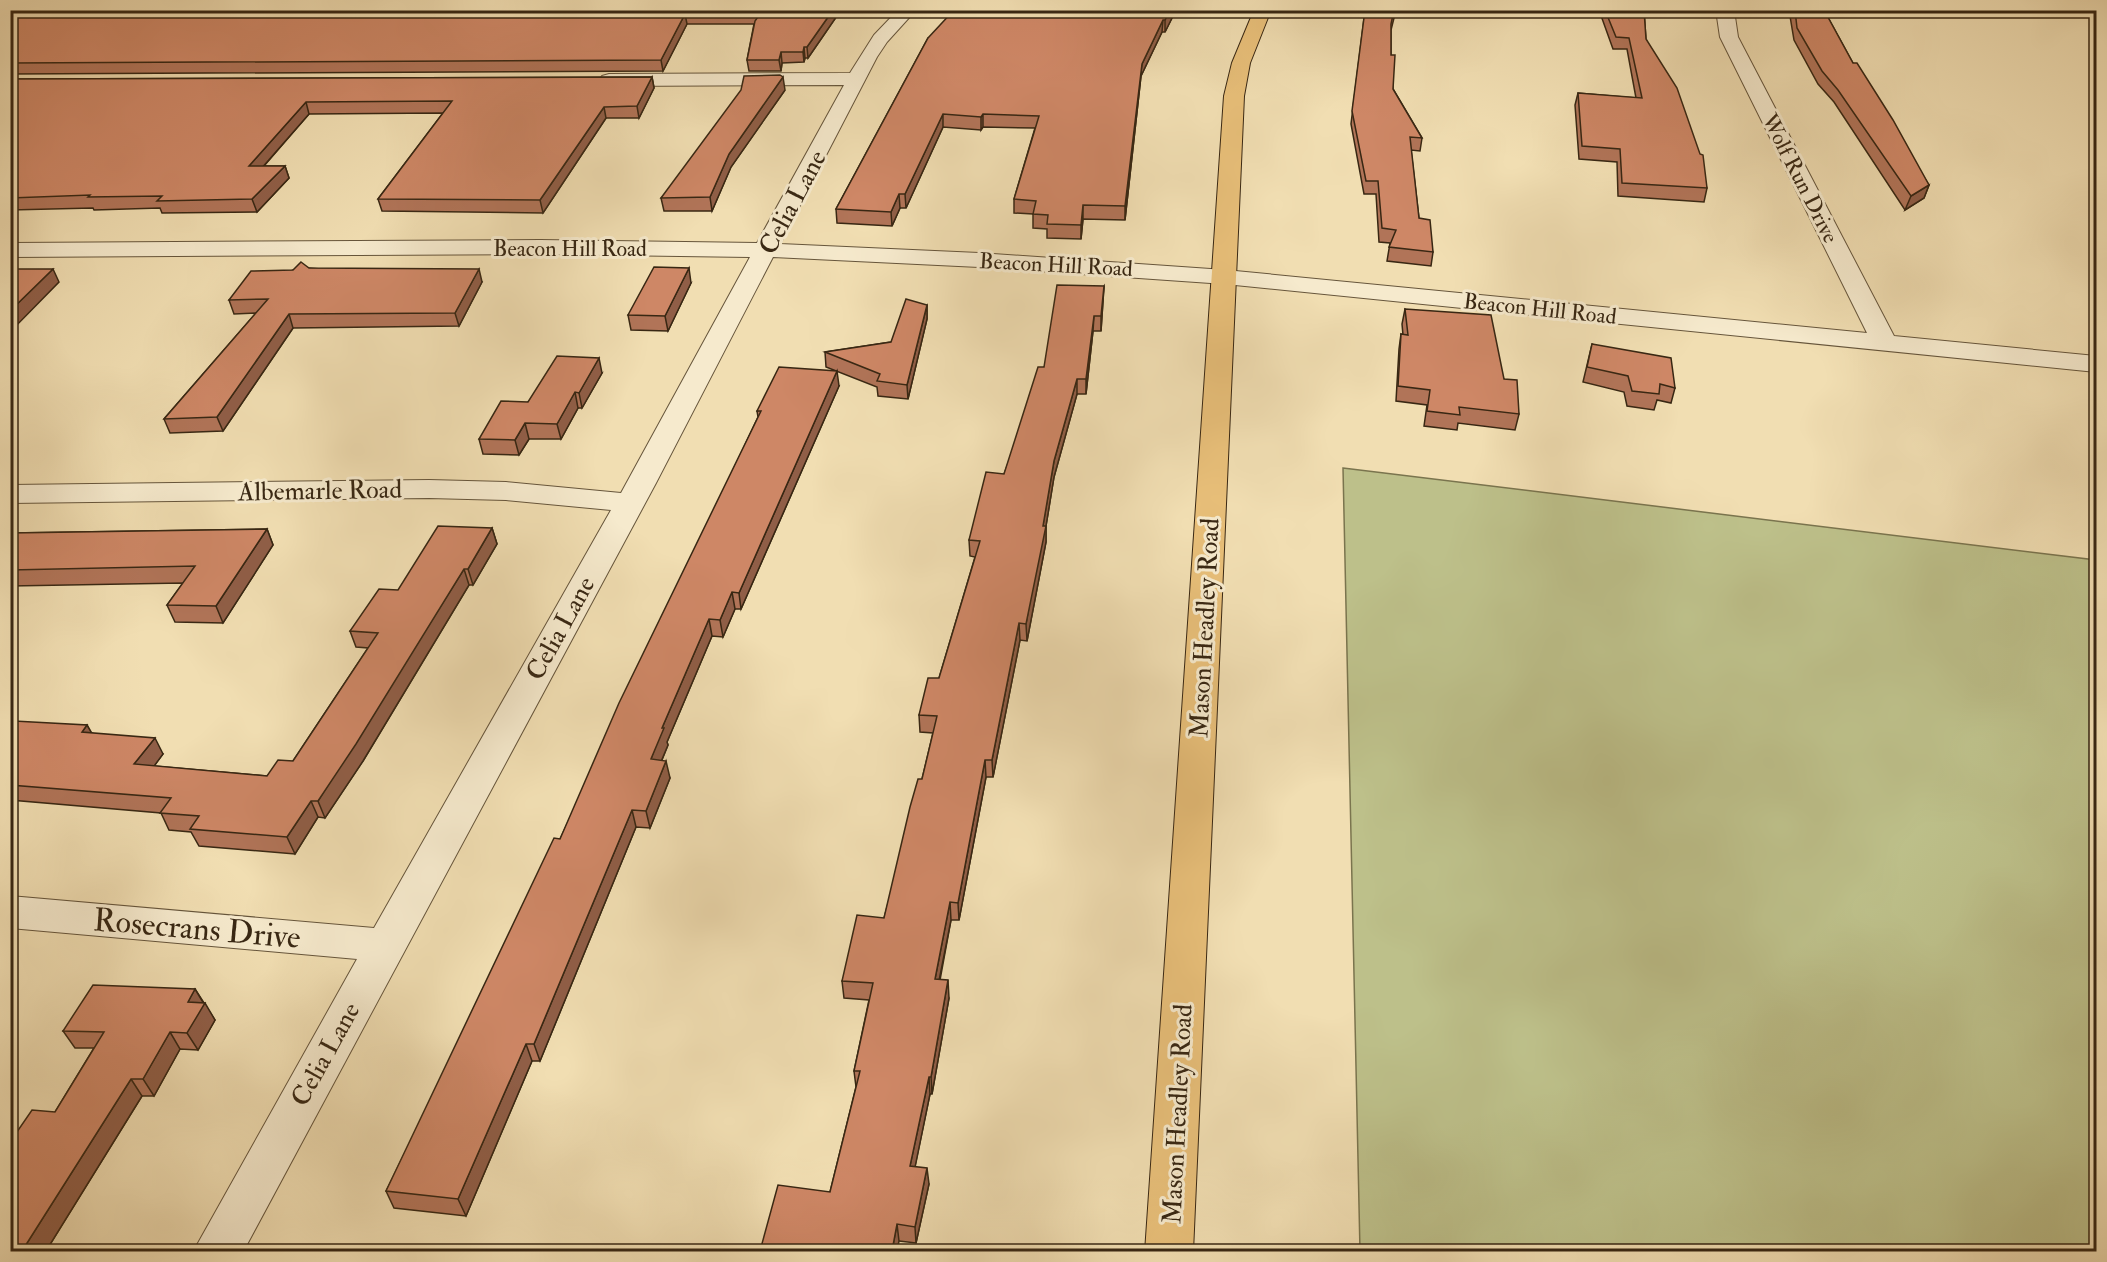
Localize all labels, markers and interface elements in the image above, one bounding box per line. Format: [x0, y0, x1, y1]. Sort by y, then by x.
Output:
street label: Wolf Run Drive [1755, 108, 1845, 248]
street label: Celia Lane [752, 145, 834, 260]
street label: Beacon Hill Road [493, 235, 647, 263]
street label: Beacon Hill Road [978, 247, 1134, 283]
street label: Beacon Hill Road [1462, 287, 1618, 331]
street label: Albemarle Road [237, 474, 403, 508]
street label: Mason Headley Road [1183, 517, 1227, 739]
street label: Celia Lane [519, 571, 602, 686]
street label: Rosecrans Drive [92, 900, 302, 958]
street label: Celia Lane [284, 997, 367, 1112]
street label: Mason Headley Road [1156, 1003, 1200, 1225]

